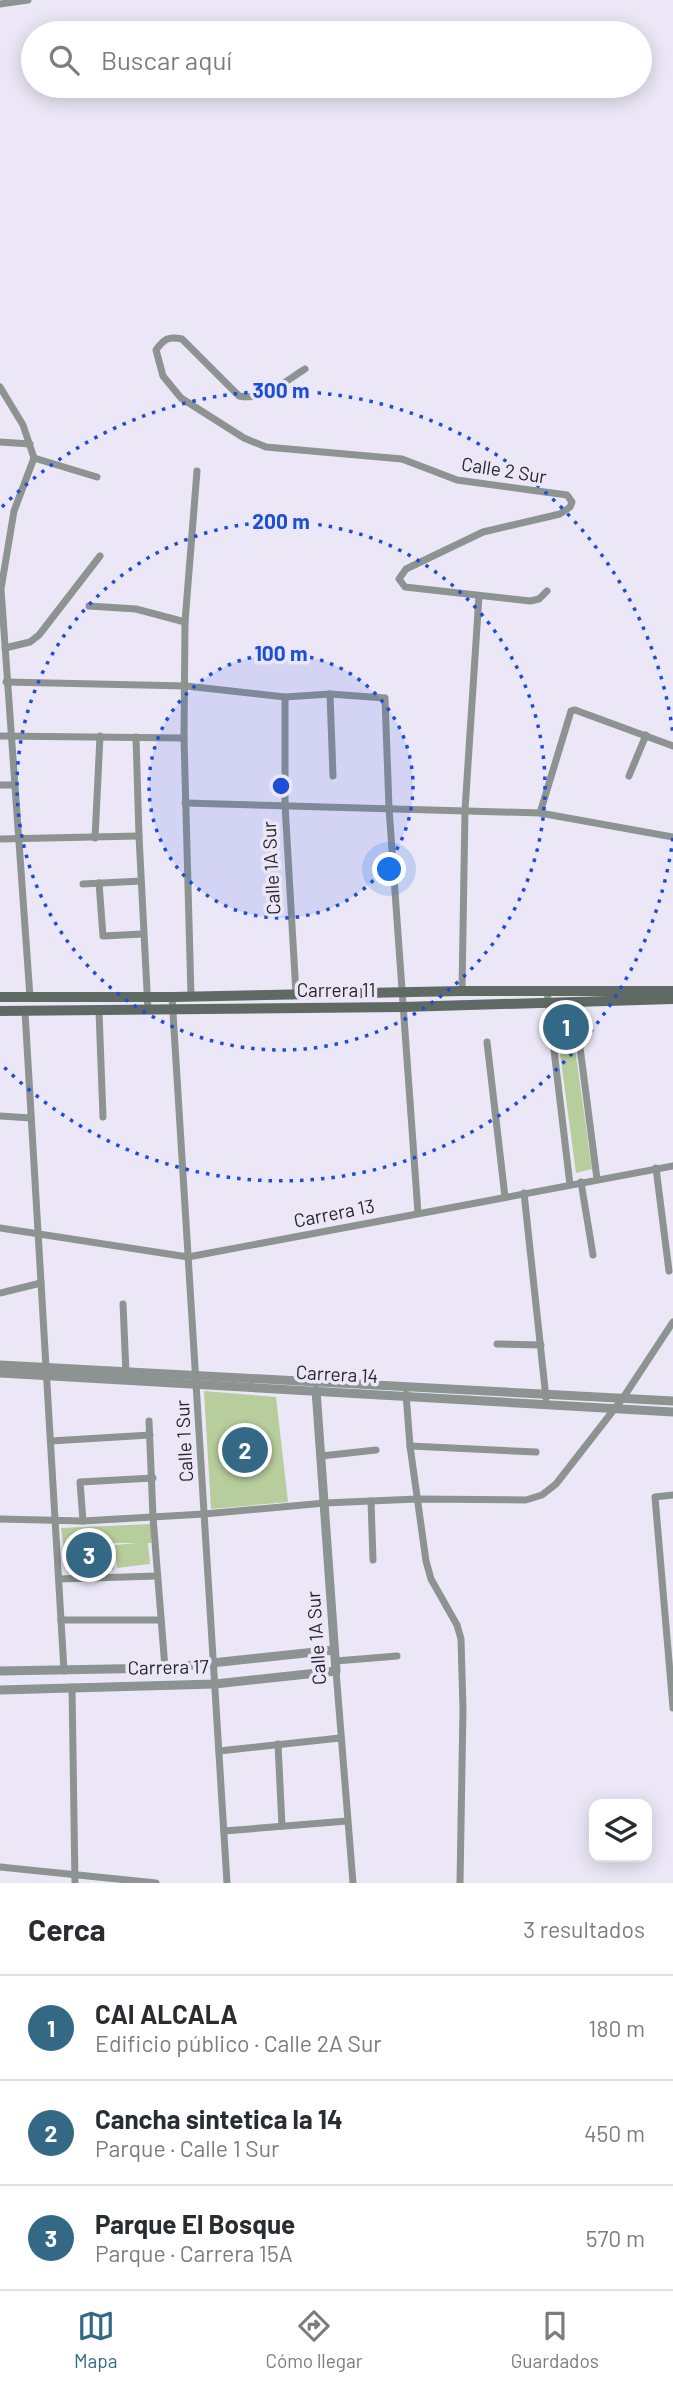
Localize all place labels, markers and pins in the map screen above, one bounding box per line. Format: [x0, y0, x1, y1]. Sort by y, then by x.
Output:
centre of rings [269, 774, 293, 798]
pin: 1 [543, 1001, 589, 1053]
pin: 2 [222, 1424, 268, 1476]
pin: 3 [66, 1529, 112, 1581]

